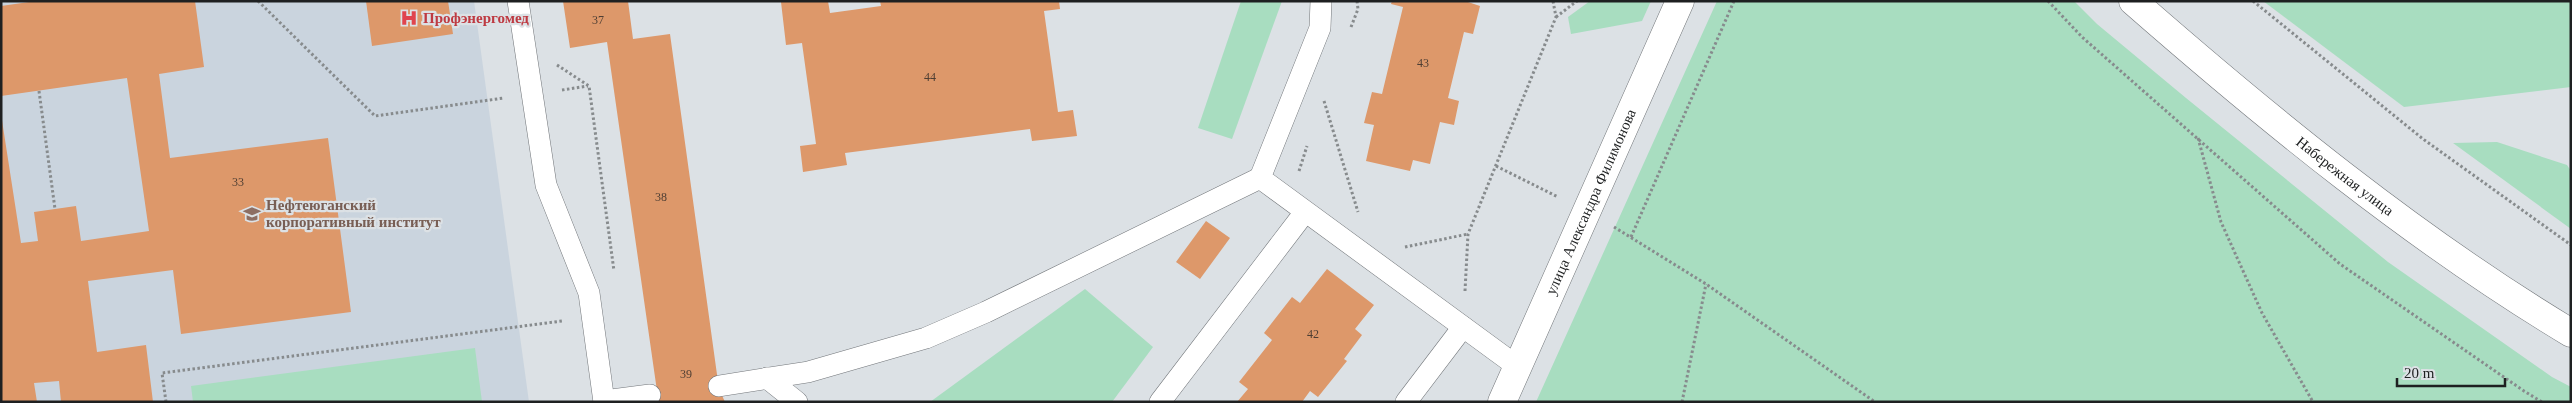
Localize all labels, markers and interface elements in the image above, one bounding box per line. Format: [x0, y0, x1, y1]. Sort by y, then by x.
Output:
hospital icon: Профэнергомед [399, 8, 419, 28]
place label: Профэнергомед [423, 10, 529, 26]
house number: 37 [592, 13, 604, 27]
house number: 43 [1417, 56, 1429, 70]
house number: 44 [924, 70, 936, 84]
street label: улица Александра Филимонова [1543, 106, 1639, 297]
street label: Набережная улица [2293, 134, 2397, 219]
house number: 33 [232, 175, 244, 189]
house number: 38 [655, 190, 667, 204]
place label: Нефтеюганский корпоративный институт [266, 197, 441, 230]
school or university icon: Нефтеюганский корпоративный институт [242, 204, 262, 224]
house number: 42 [1307, 327, 1319, 341]
scale bar [2397, 356, 2504, 388]
text: 20 m [2404, 365, 2435, 381]
house number: 39 [680, 367, 692, 381]

